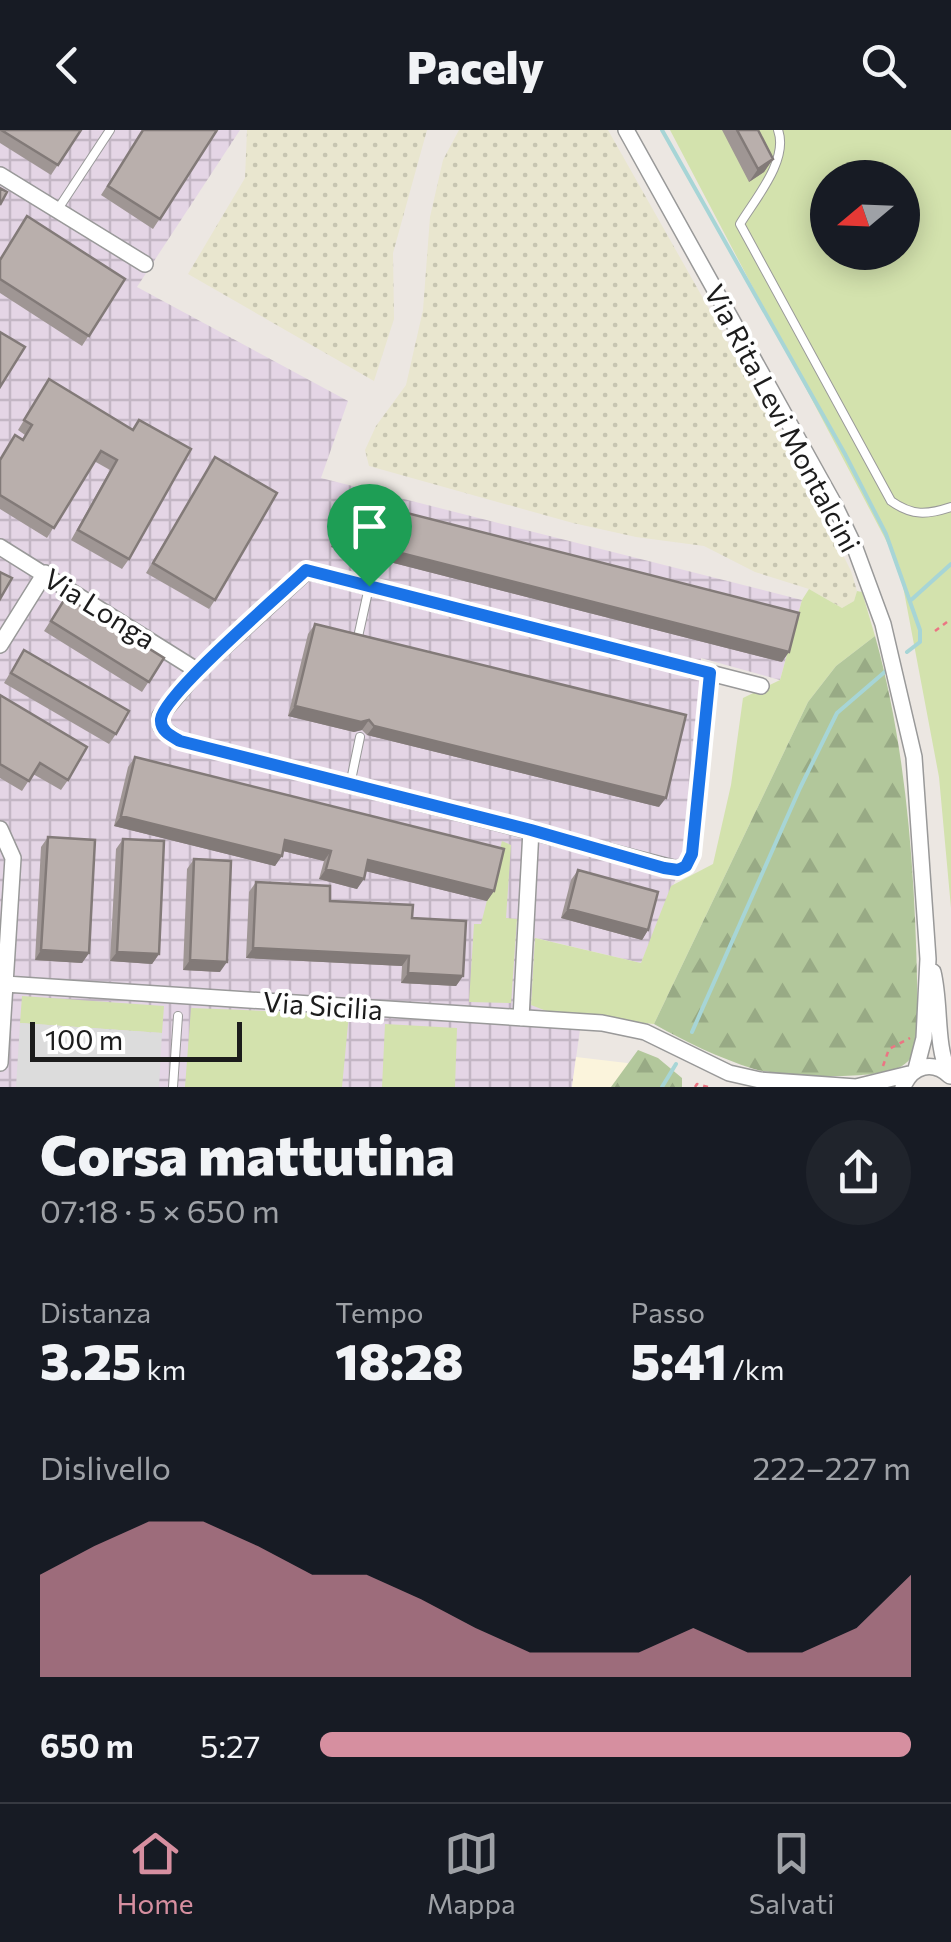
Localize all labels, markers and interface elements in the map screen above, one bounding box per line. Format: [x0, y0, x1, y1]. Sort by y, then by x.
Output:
icon: back [40, 38, 95, 93]
text: Pacely [407, 38, 544, 93]
icon: search [856, 38, 911, 93]
north arrow [810, 160, 920, 270]
map controls [810, 160, 920, 270]
street label: Via Rita Levi Montalcini [698, 278, 868, 558]
pin [327, 484, 412, 587]
icon: arrive [342, 499, 397, 554]
street label: Via Longa [38, 561, 162, 655]
street label: Via Sicilia [262, 984, 384, 1026]
scale bar [30, 1017, 242, 1061]
text: 100 m [45, 1022, 123, 1056]
text: Corsa mattutina [40, 1119, 455, 1186]
button: share [806, 1120, 911, 1225]
text: 07:18 · 5 × 650 m [40, 1190, 280, 1230]
text: Distanza [40, 1295, 151, 1329]
text: Tempo [335, 1295, 424, 1329]
text: Passo [631, 1295, 705, 1329]
text: 3.25 [40, 1329, 141, 1390]
text: 18:28 [335, 1329, 464, 1390]
text: 5:41 [631, 1329, 727, 1390]
text: km [141, 1352, 186, 1386]
text: /km [727, 1352, 784, 1386]
text: Dislivello [40, 1447, 171, 1487]
text: 222–227 m [753, 1447, 911, 1487]
text: 650 m [40, 1725, 134, 1765]
text: 5:27 [200, 1725, 261, 1765]
tab: Home [117, 1826, 194, 1920]
tab: Mappa [427, 1826, 516, 1920]
tab: Salvati [749, 1826, 834, 1920]

